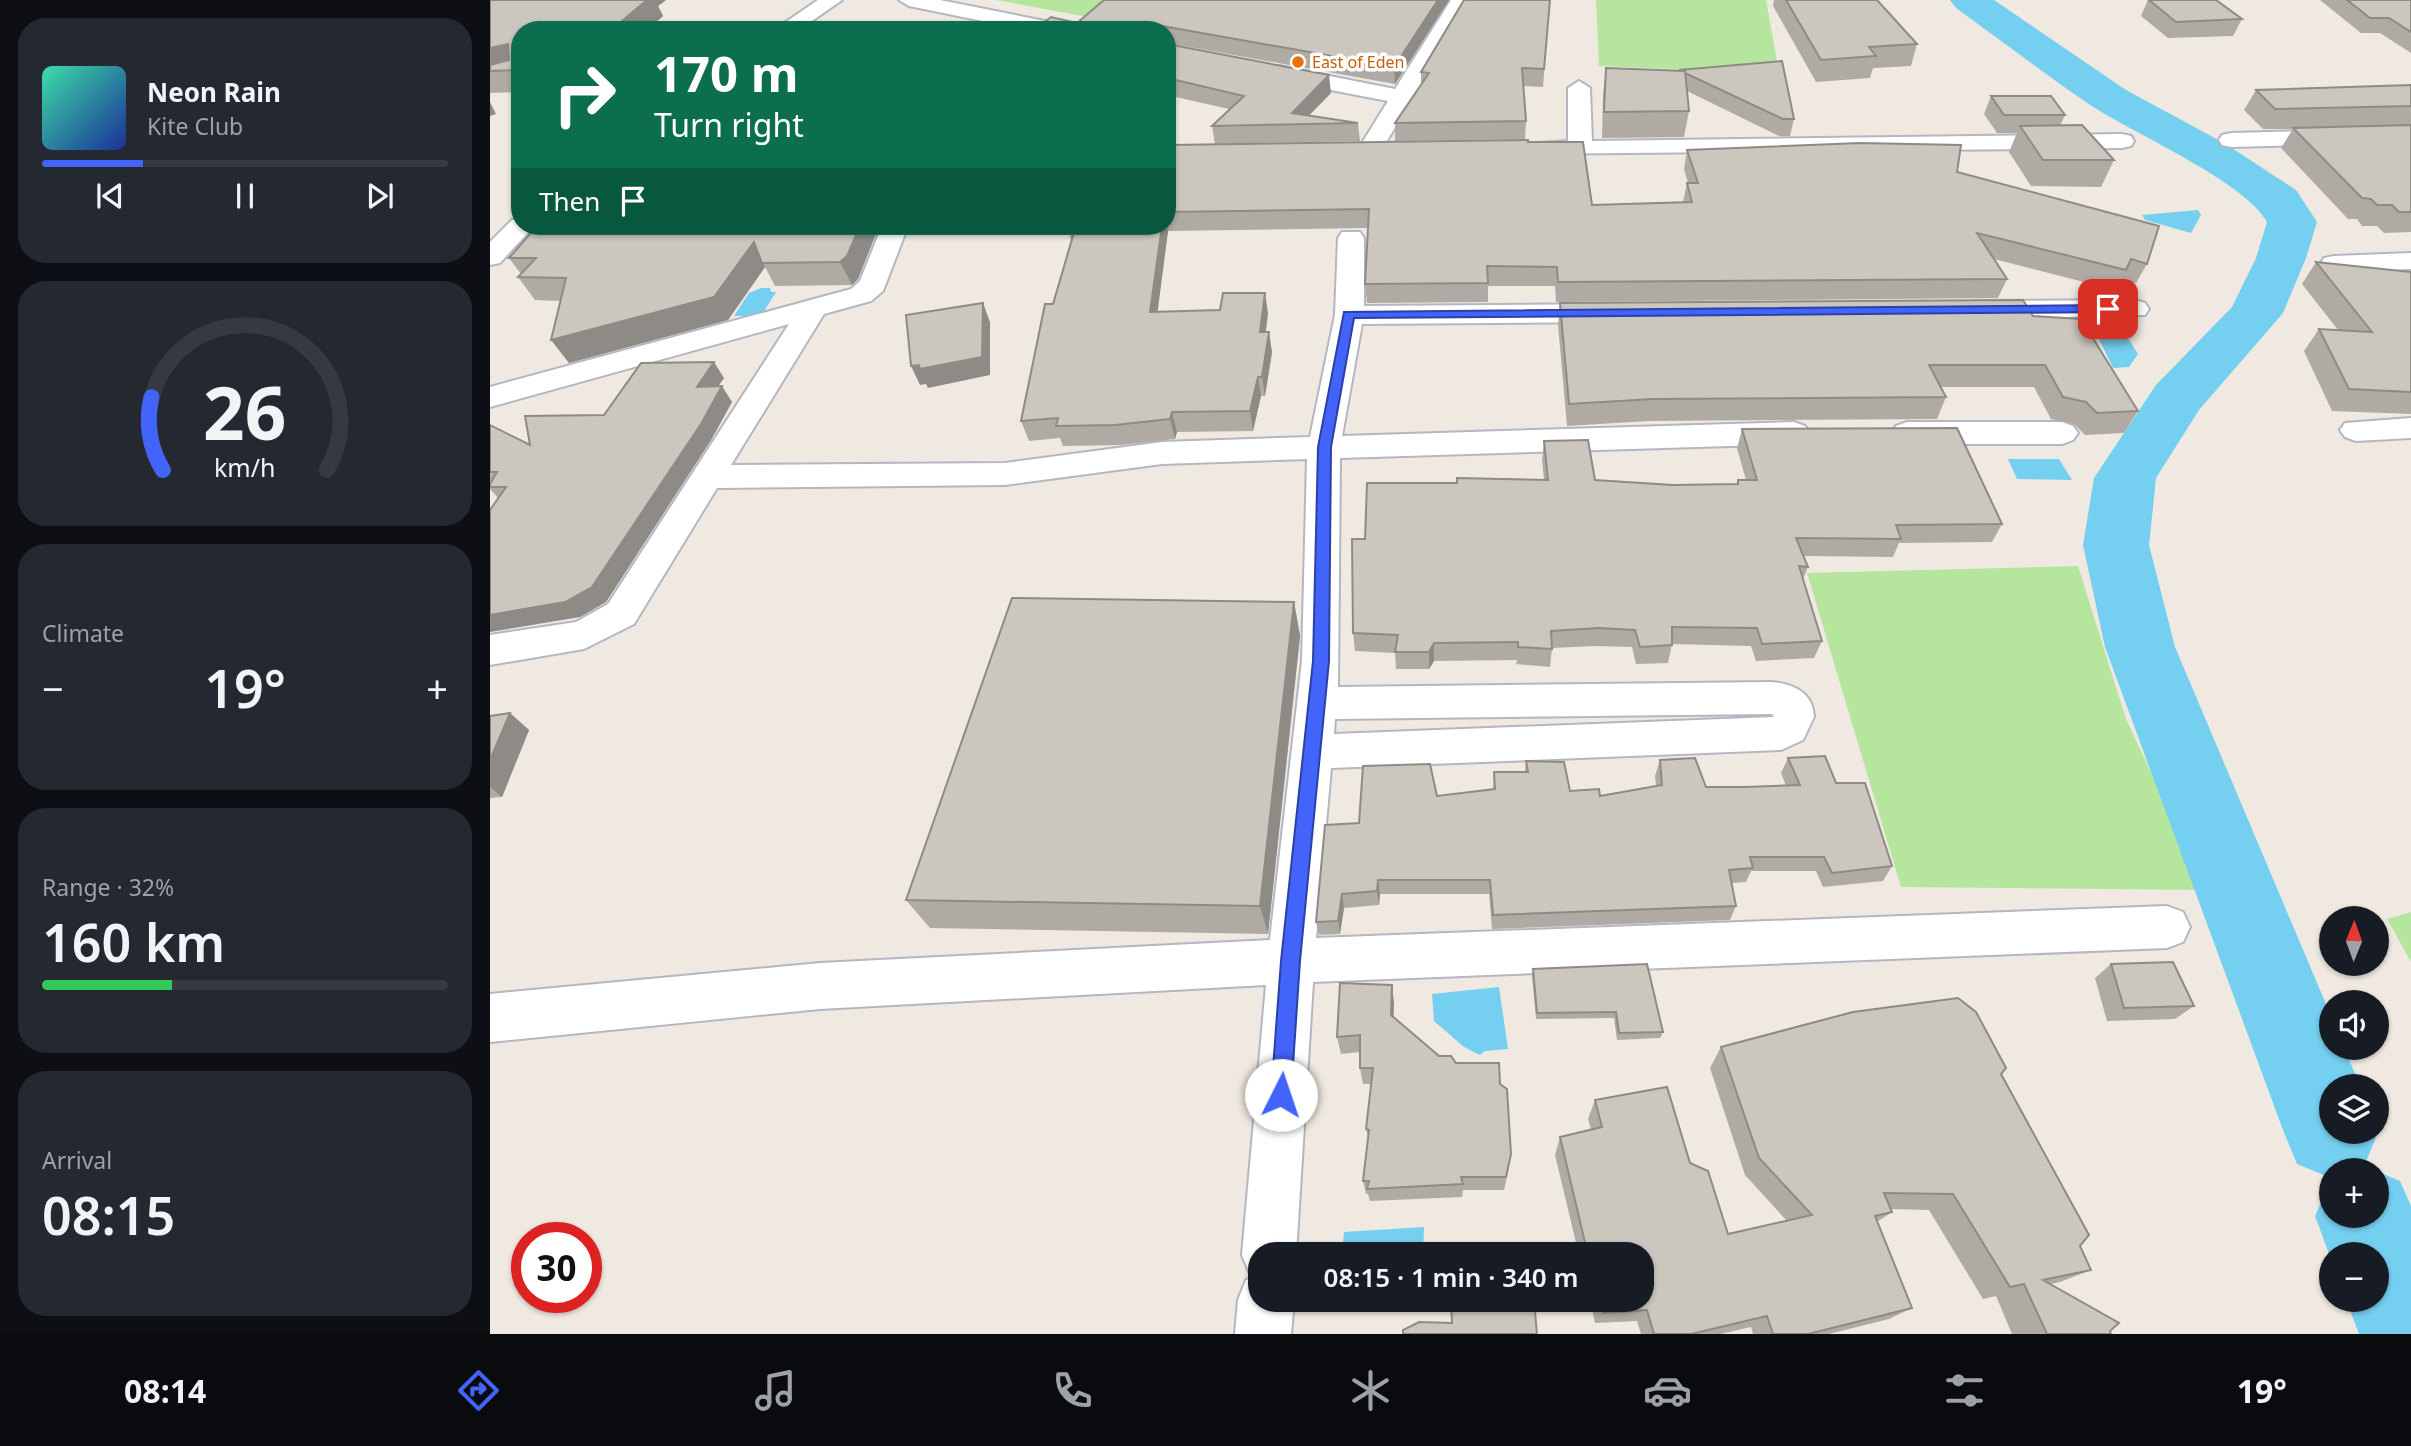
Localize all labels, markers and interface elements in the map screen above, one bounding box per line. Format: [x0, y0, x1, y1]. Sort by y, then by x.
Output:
text: 170 m [654, 40, 799, 106]
icon: right [539, 49, 630, 140]
place label: East of Eden [1312, 51, 1404, 73]
marker: East of Eden [1290, 54, 1306, 70]
text: Neon Rain [147, 74, 281, 110]
text: Turn right [654, 103, 804, 146]
text: Kite Club [147, 110, 243, 142]
icon: previous [91, 177, 129, 215]
icon: pause [226, 177, 264, 215]
icon: next [361, 177, 399, 215]
icon: arrive [614, 182, 652, 220]
text: Then [539, 183, 600, 219]
pin [2078, 279, 2138, 339]
icon: arrive [2089, 290, 2127, 328]
text: 26 [203, 362, 287, 461]
text: km/h [214, 450, 276, 484]
text: Climate [42, 617, 124, 649]
text: 19° [204, 652, 286, 723]
text: − [42, 662, 64, 714]
text: + [426, 662, 448, 714]
text: Range · 32% [42, 871, 174, 903]
text: 160 km [42, 906, 225, 977]
north arrow [2319, 906, 2389, 976]
map controls [2319, 906, 2389, 1312]
button: sound [2319, 990, 2389, 1060]
position arrow [1244, 1058, 1318, 1132]
button: layers [2319, 1074, 2389, 1144]
text: Arrival [42, 1144, 112, 1176]
button: + [2319, 1158, 2389, 1228]
text: 08:15 [42, 1179, 175, 1250]
speed limit sign: 30 [511, 1222, 602, 1313]
button: − [2319, 1242, 2389, 1312]
text: 08:15 · 1 min · 340 m [1324, 1259, 1578, 1295]
icon: directions [454, 1366, 503, 1415]
icon: music [751, 1366, 800, 1415]
icon: phone [1048, 1366, 1097, 1415]
icon: climate [1346, 1366, 1395, 1415]
icon: car [1643, 1366, 1692, 1415]
icon: filters [1940, 1366, 1989, 1415]
text: 08:14 [124, 1369, 206, 1412]
text: 19° [2237, 1369, 2287, 1412]

